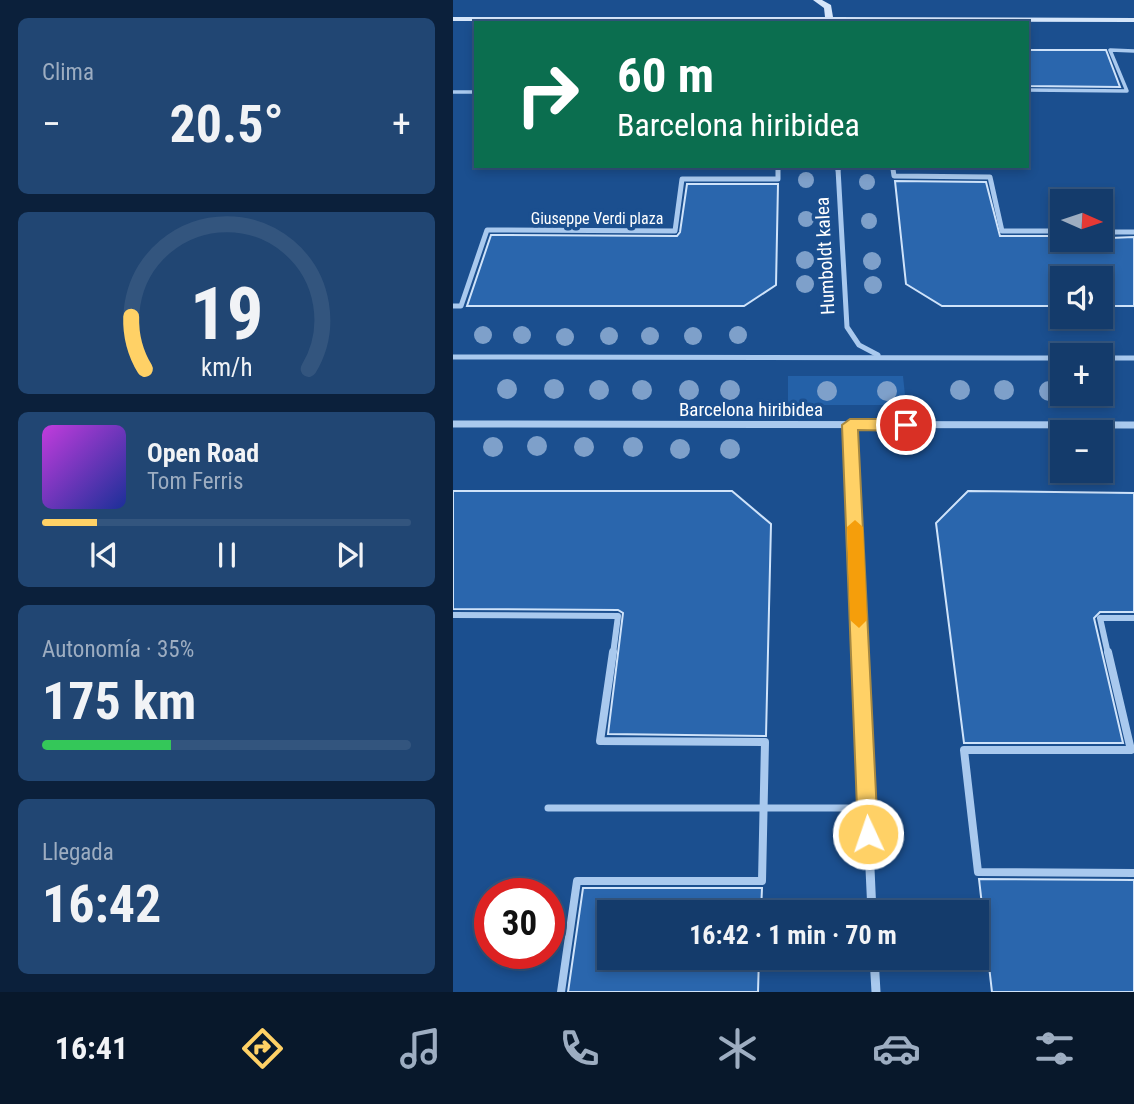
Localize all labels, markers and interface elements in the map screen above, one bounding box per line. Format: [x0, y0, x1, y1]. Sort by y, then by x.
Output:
text: 60 m [617, 47, 714, 104]
icon: right [502, 49, 593, 140]
text: Clima [42, 59, 94, 86]
text: 20.5° [169, 94, 284, 155]
text: − [42, 102, 61, 146]
text: + [392, 102, 411, 146]
text: Barcelona hiribidea [617, 106, 860, 144]
north arrow [1050, 189, 1113, 252]
map controls [1050, 189, 1113, 483]
street label: Humboldt kalea [810, 196, 840, 316]
street label: Giuseppe Verdi plaza [531, 209, 663, 228]
button: sound [1050, 266, 1113, 329]
text: 19 [190, 271, 263, 357]
button: + [1050, 343, 1113, 406]
text: km/h [201, 352, 252, 381]
pin [876, 395, 936, 455]
street label: Barcelona hiribidea [679, 398, 823, 421]
icon: arrive [887, 406, 925, 444]
button: − [1050, 420, 1113, 483]
text: Open Road [147, 438, 259, 468]
text: Tom Ferris [147, 468, 243, 495]
icon: previous [85, 536, 123, 574]
icon: pause [208, 536, 246, 574]
icon: next [331, 536, 369, 574]
text: Autonomía · 35% [42, 636, 194, 663]
text: 175 km [42, 671, 196, 732]
position arrow [831, 797, 905, 871]
text: Llegada [42, 839, 114, 866]
text: 16:42 [42, 874, 161, 935]
speed limit sign: 30 [474, 878, 565, 969]
text: 16:42 · 1 min · 70 m [689, 920, 897, 950]
icon: directions [238, 1024, 287, 1073]
icon: music [396, 1024, 445, 1073]
icon: phone [555, 1024, 604, 1073]
icon: climate [713, 1024, 762, 1073]
icon: car [872, 1024, 921, 1073]
icon: filters [1030, 1024, 1079, 1073]
text: 16:41 [55, 1029, 128, 1067]

